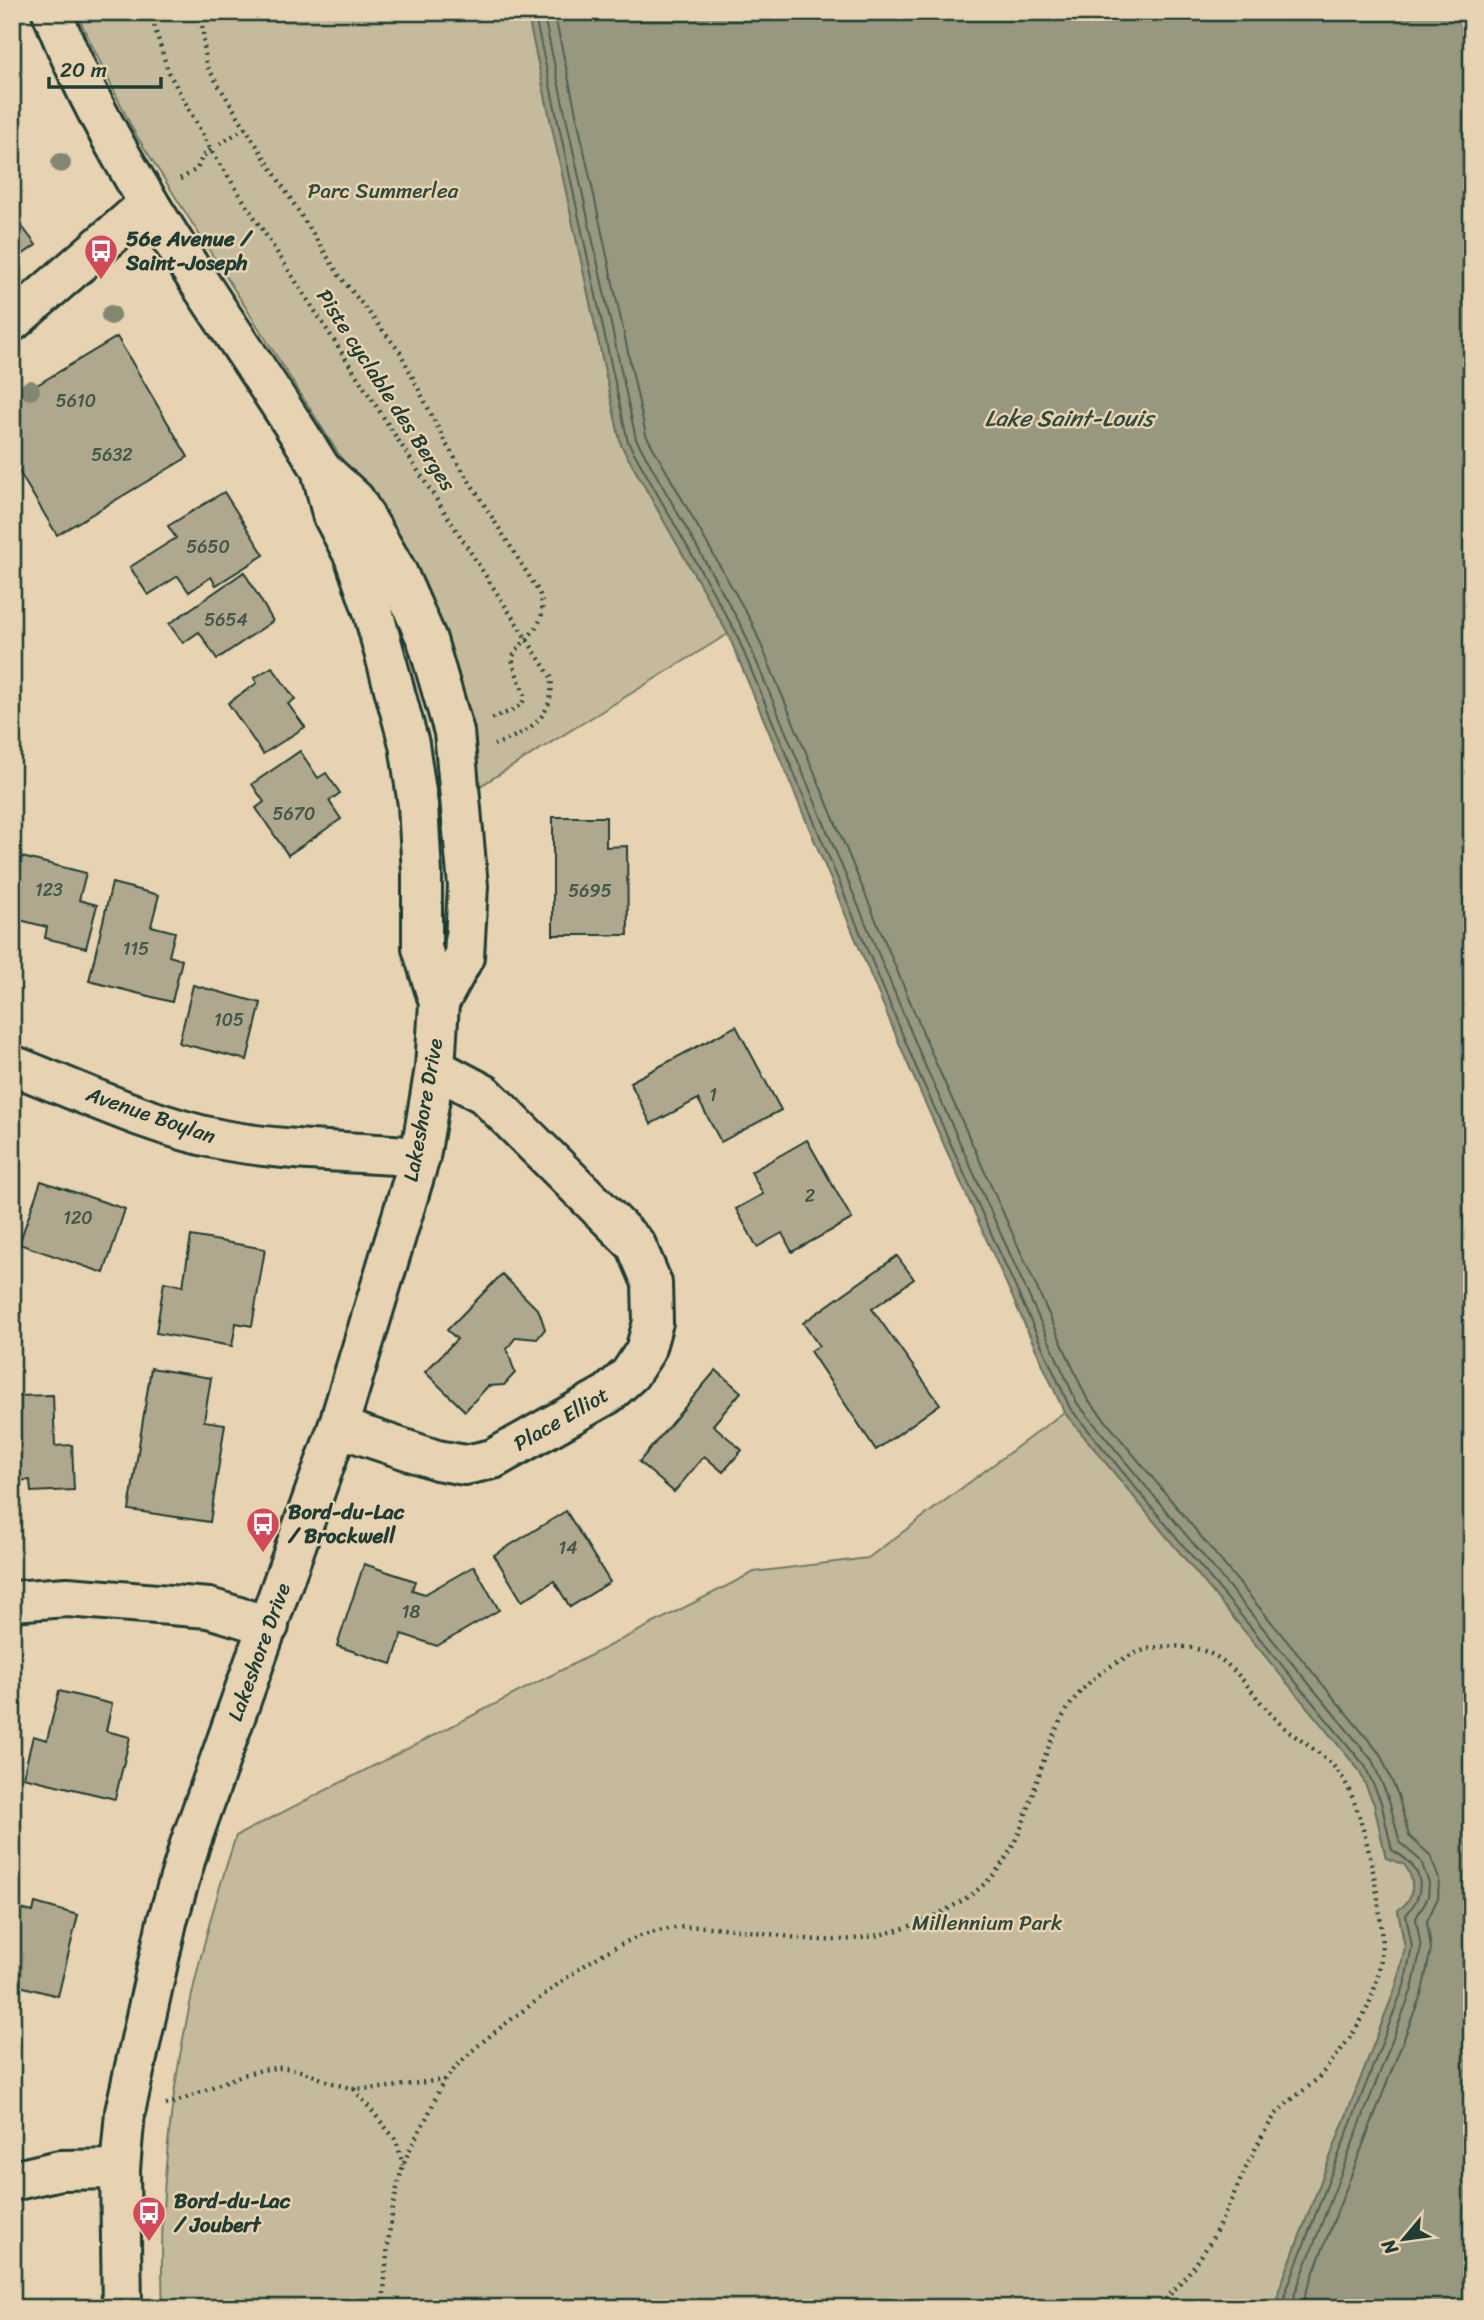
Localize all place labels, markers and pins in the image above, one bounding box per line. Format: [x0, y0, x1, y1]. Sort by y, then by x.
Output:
place label: 56e Avenue / Saint-Joseph [125, 220, 253, 282]
bus stop icon: 56e Avenue / Saint-Joseph [82, 232, 120, 281]
place label: Bord-du-Lac / Brockwell [287, 1493, 405, 1555]
bus stop icon: Bord-du-Lac / Brockwell [244, 1505, 282, 1554]
place label: Bord-du-Lac / Joubert [173, 2182, 291, 2244]
bus stop icon: Bord-du-Lac / Joubert [130, 2194, 168, 2243]

